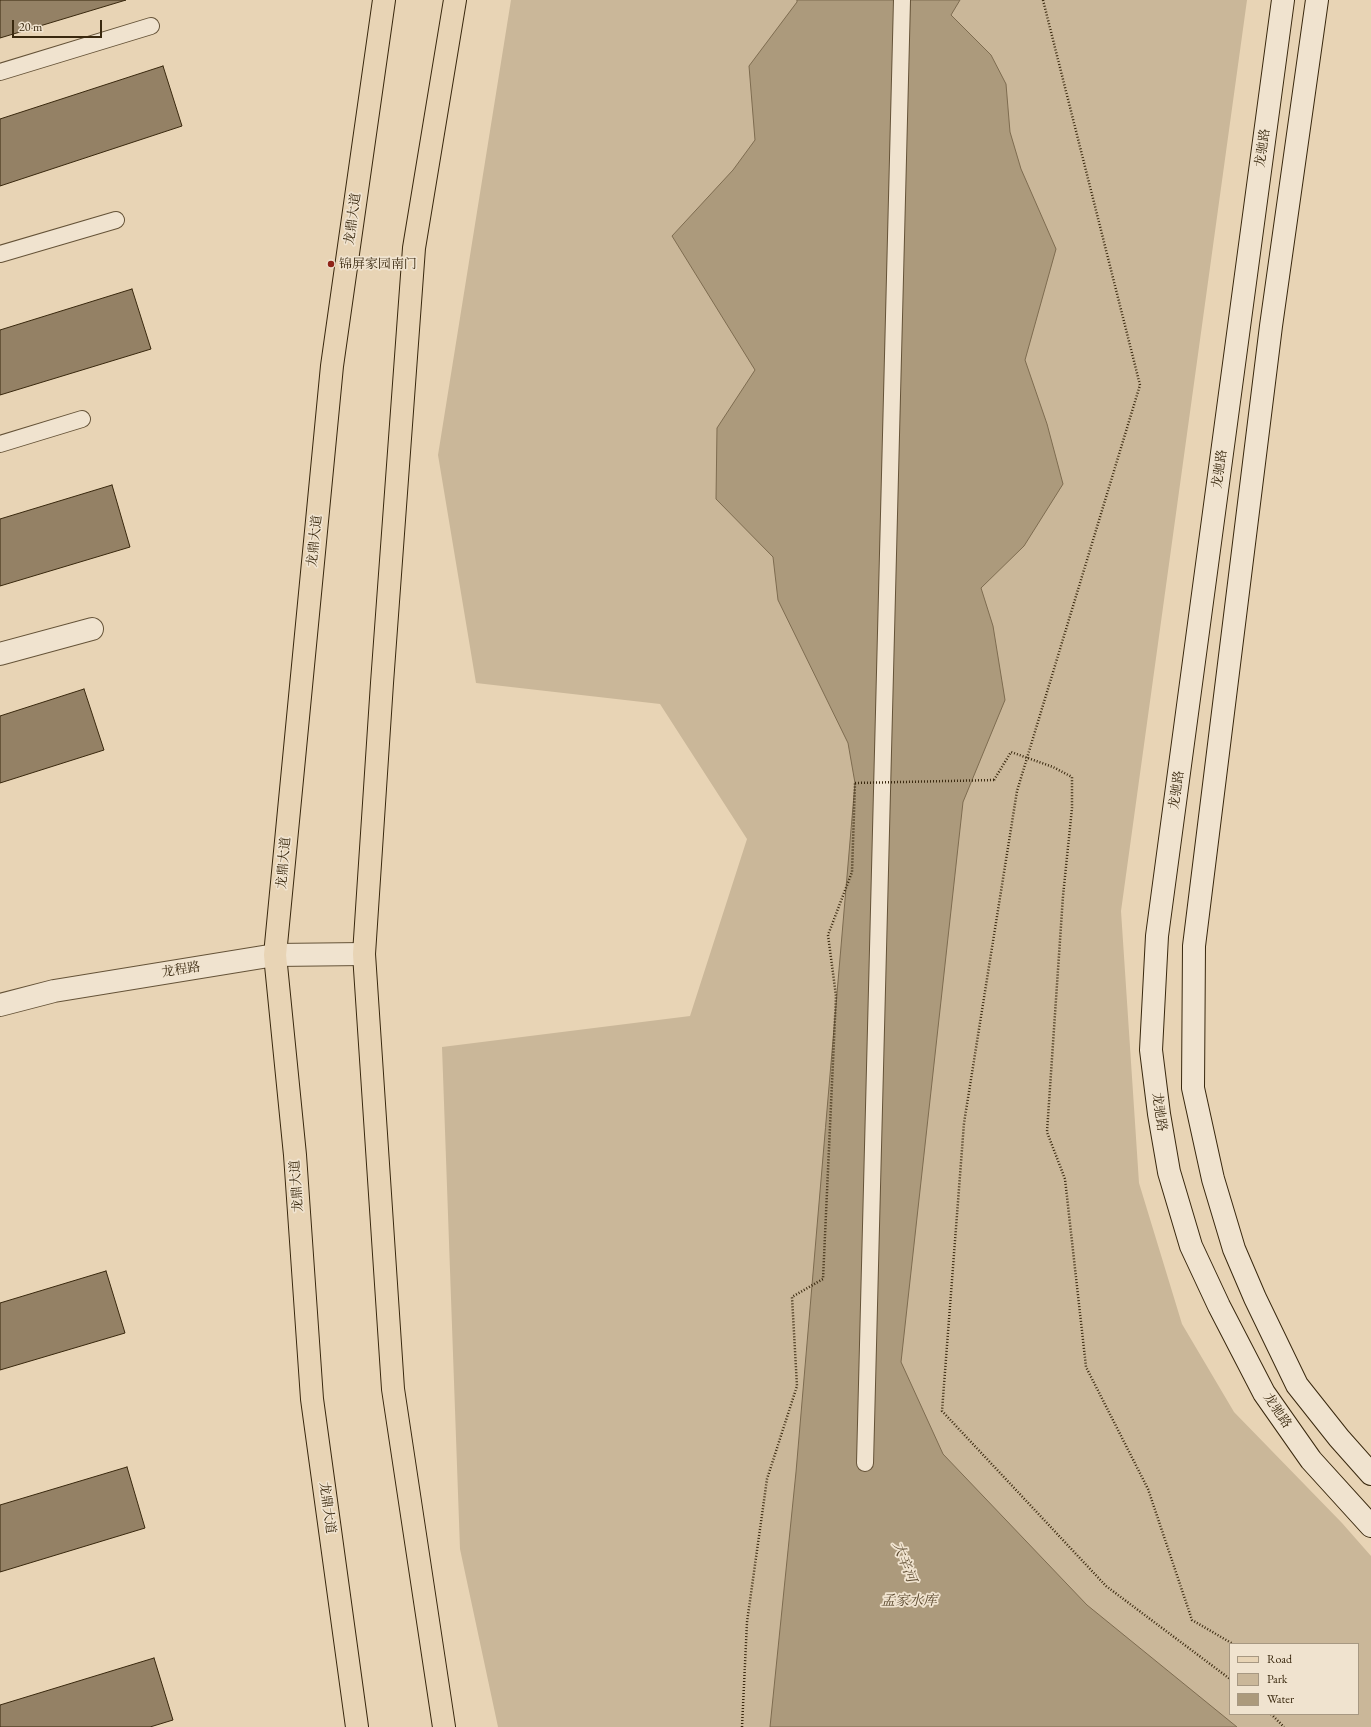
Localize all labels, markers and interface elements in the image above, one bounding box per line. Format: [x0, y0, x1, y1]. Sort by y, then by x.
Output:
scale bar [14, 12, 104, 38]
text: 20 m [19, 19, 42, 35]
street label: 龙驰路 [1253, 128, 1273, 168]
street label: 龙鼎大道 [342, 192, 364, 246]
place label: 锦屏家园南门 [339, 256, 417, 272]
marker: 锦屏家园南门 [326, 259, 336, 269]
street label: 龙驰路 [1210, 449, 1230, 489]
street label: 龙鼎大道 [305, 514, 325, 568]
street label: 龙驰路 [1167, 770, 1187, 810]
street label: 龙鼎大道 [274, 836, 294, 890]
street label: 龙程路 [161, 959, 201, 981]
street label: 龙驰路 [1149, 1092, 1169, 1132]
street label: 龙鼎大道 [287, 1160, 307, 1212]
street label: 龙驰路 [1260, 1390, 1294, 1432]
street label: 龙鼎大道 [316, 1481, 338, 1535]
water label: 大辛河 [889, 1539, 919, 1585]
water label: 孟家水库 [881, 1593, 937, 1609]
legend [1229, 1643, 1359, 1715]
text: Road [1267, 1651, 1292, 1667]
text: Park [1267, 1671, 1287, 1687]
text: Water [1267, 1691, 1294, 1707]

